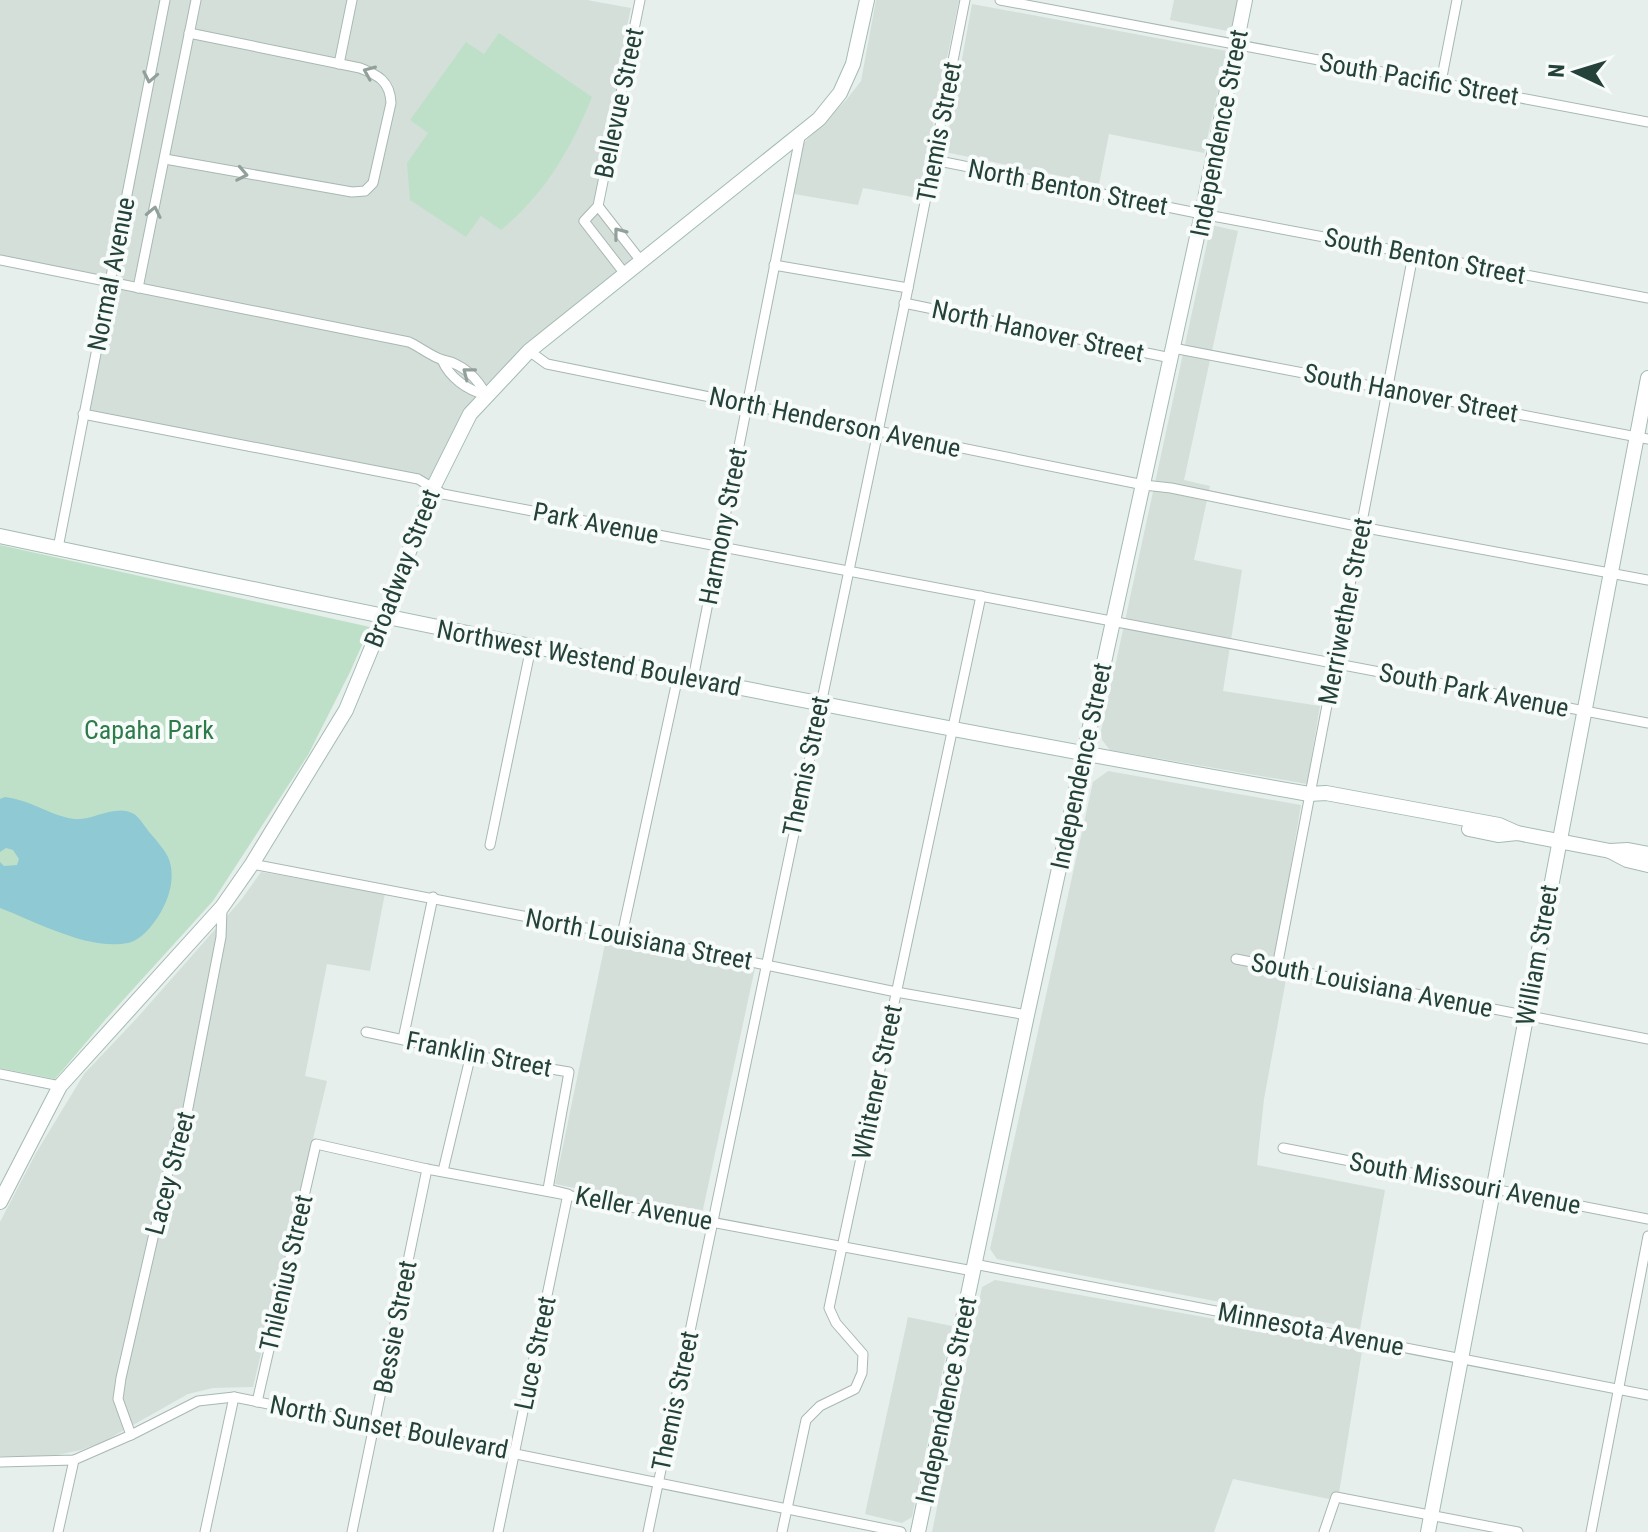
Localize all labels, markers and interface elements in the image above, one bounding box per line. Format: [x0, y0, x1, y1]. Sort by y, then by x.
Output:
street label: Bellevue Street [588, 25, 650, 181]
street label: Independence Street [1184, 27, 1254, 239]
north arrow [1536, 32, 1616, 112]
street label: South Pacific Street [1317, 47, 1521, 111]
street label: Themis Street [911, 59, 967, 205]
text: N [1544, 63, 1569, 78]
one-way arrow [363, 66, 377, 82]
one-way arrow [142, 69, 159, 83]
street label: North Benton Street [966, 153, 1170, 221]
one-way arrow [234, 165, 248, 182]
street label: Normal Avenue [81, 195, 141, 353]
one-way arrow [145, 206, 162, 219]
street label: South Benton Street [1322, 222, 1528, 290]
one-way arrow [615, 227, 629, 242]
street label: North Hanover Street [929, 294, 1147, 368]
street label: South Hanover Street [1301, 358, 1521, 428]
one-way arrow [462, 368, 477, 382]
street label: North Henderson Avenue [707, 381, 963, 463]
street label: Harmony Street [693, 445, 753, 607]
street label: Broadway Street [358, 485, 446, 651]
street label: Park Avenue [531, 496, 661, 550]
street label: Merriwether Street [1312, 515, 1378, 707]
street label: Northwest Westend Boulevard [434, 614, 744, 702]
street label: South Park Avenue [1377, 657, 1571, 723]
street label: Independence Street [1044, 660, 1118, 872]
street label: Themis Street [777, 693, 835, 839]
park label: Capaha Park [84, 715, 214, 745]
street label: William Street [1510, 882, 1564, 1028]
street label: North Louisiana Street [523, 902, 755, 976]
street label: South Louisiana Avenue [1249, 947, 1495, 1023]
street label: Whitener Street [846, 1002, 908, 1162]
street label: Franklin Street [404, 1025, 554, 1083]
street label: Lacey Street [139, 1108, 201, 1238]
street label: South Missouri Avenue [1347, 1146, 1583, 1220]
street label: Keller Avenue [573, 1180, 715, 1236]
street label: Thilenius Street [253, 1192, 319, 1354]
street label: Bessie Street [367, 1258, 423, 1396]
street label: Luce Street [508, 1293, 562, 1413]
street label: Independence Street [909, 1294, 983, 1506]
street label: Minnesota Avenue [1215, 1296, 1407, 1362]
street label: Themis Street [646, 1328, 704, 1474]
street label: North Sunset Boulevard [267, 1389, 511, 1465]

